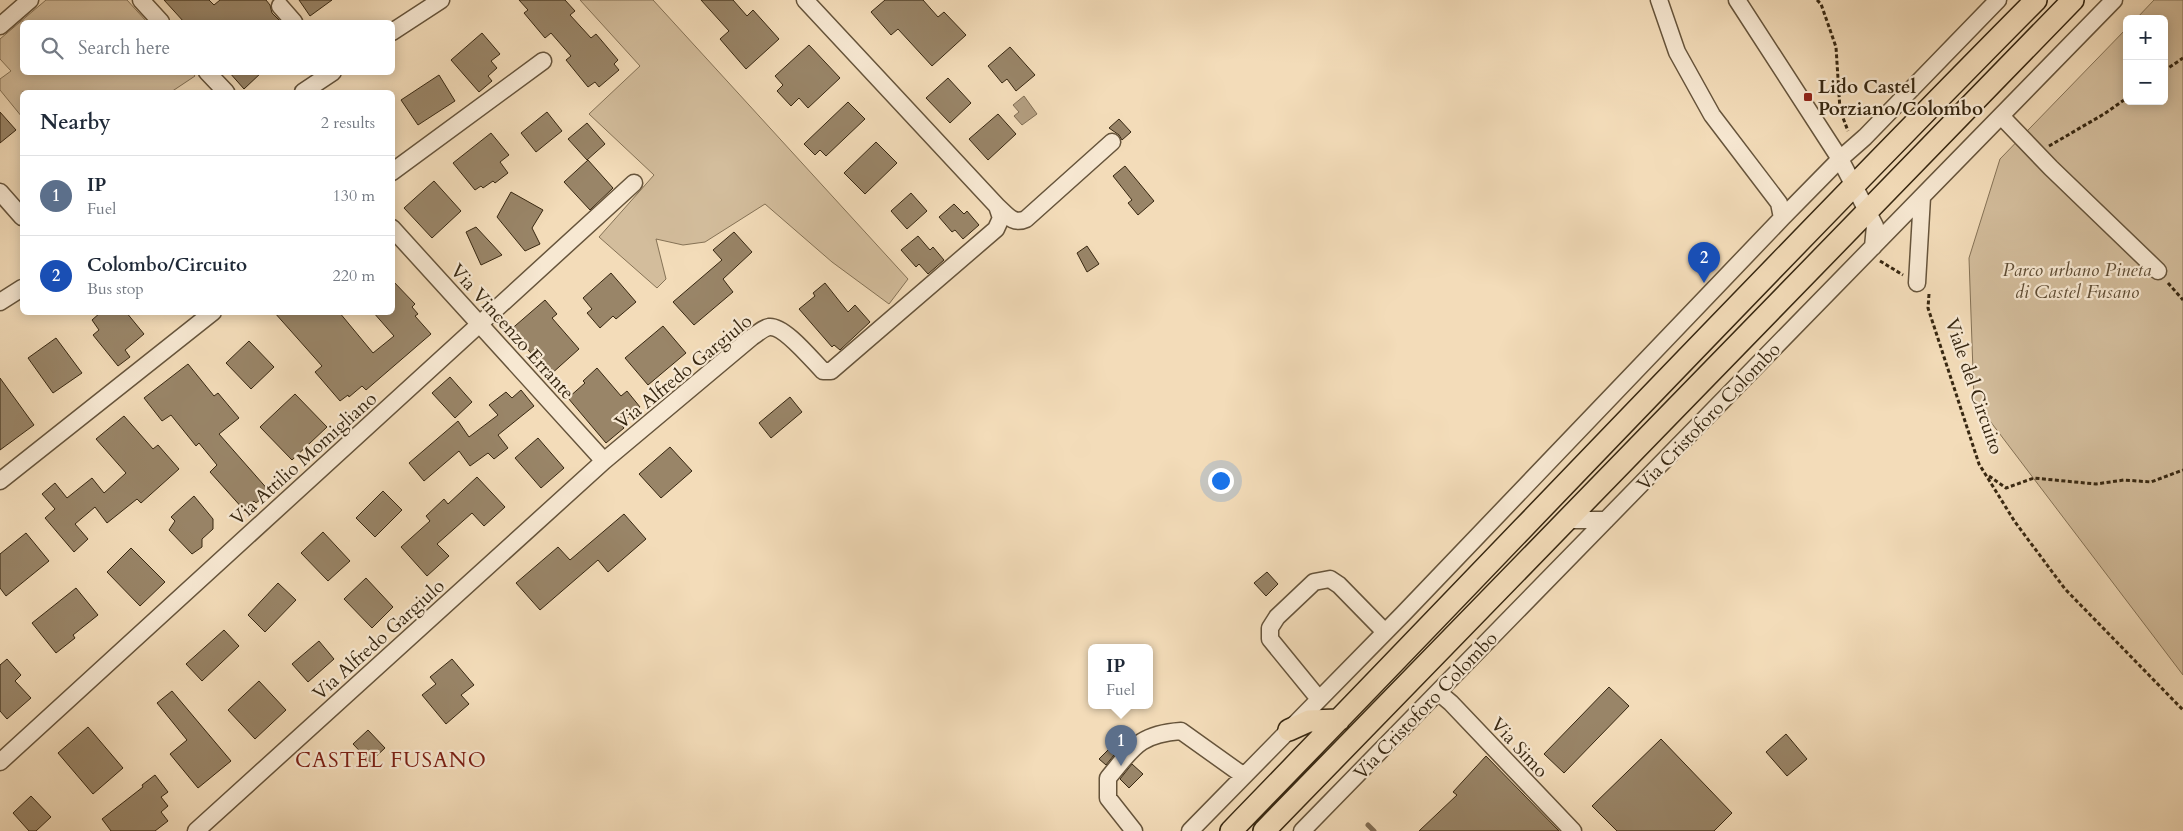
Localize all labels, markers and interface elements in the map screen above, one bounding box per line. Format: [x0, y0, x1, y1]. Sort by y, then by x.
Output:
map controls [2123, 15, 2168, 105]
button: + [2123, 15, 2168, 60]
search box [20, 20, 395, 75]
icon: search [38, 34, 66, 62]
text: Search here [78, 35, 170, 61]
button: − [2123, 60, 2168, 105]
place label: Lido Castel Porziano/Colombo [1818, 74, 1983, 122]
marker: Lido Castel Porziano/Colombo [1802, 91, 1814, 103]
text: Nearby [40, 108, 111, 137]
text: 2 results [321, 112, 375, 134]
text: IP [87, 172, 106, 198]
text: 1 [52, 185, 60, 207]
text: 130 m [333, 185, 375, 207]
text: Fuel [87, 198, 116, 220]
pin: 2 [1688, 242, 1720, 283]
text: Colombo/Circuito [87, 252, 247, 278]
park label: Parco urbano Pineta di Castel Fusano [2002, 257, 2152, 305]
street label: Via Vincenzo Errante [444, 258, 580, 405]
text: 2 [52, 265, 60, 287]
text: 220 m [333, 265, 375, 287]
text: Bus stop [87, 278, 144, 300]
street label: Via Alfredo Gargiulo [610, 308, 758, 435]
street label: Viale del Circuito [1939, 315, 2010, 458]
street label: Via Cristoforo Colombo [1631, 337, 1786, 497]
street label: Via Attilio Momigliano [225, 386, 382, 532]
your location [1208, 468, 1234, 494]
street label: Via Alfredo Gargiulo [307, 573, 450, 706]
street label: Via Cristoforo Colombo [1348, 626, 1503, 786]
popup [1088, 644, 1153, 709]
text: IP [1106, 653, 1125, 679]
text: Fuel [1106, 679, 1135, 701]
street label: Via Simo [1485, 712, 1554, 784]
pin: 1 [1105, 725, 1137, 766]
district label: CASTEL FUSANO [295, 746, 487, 775]

